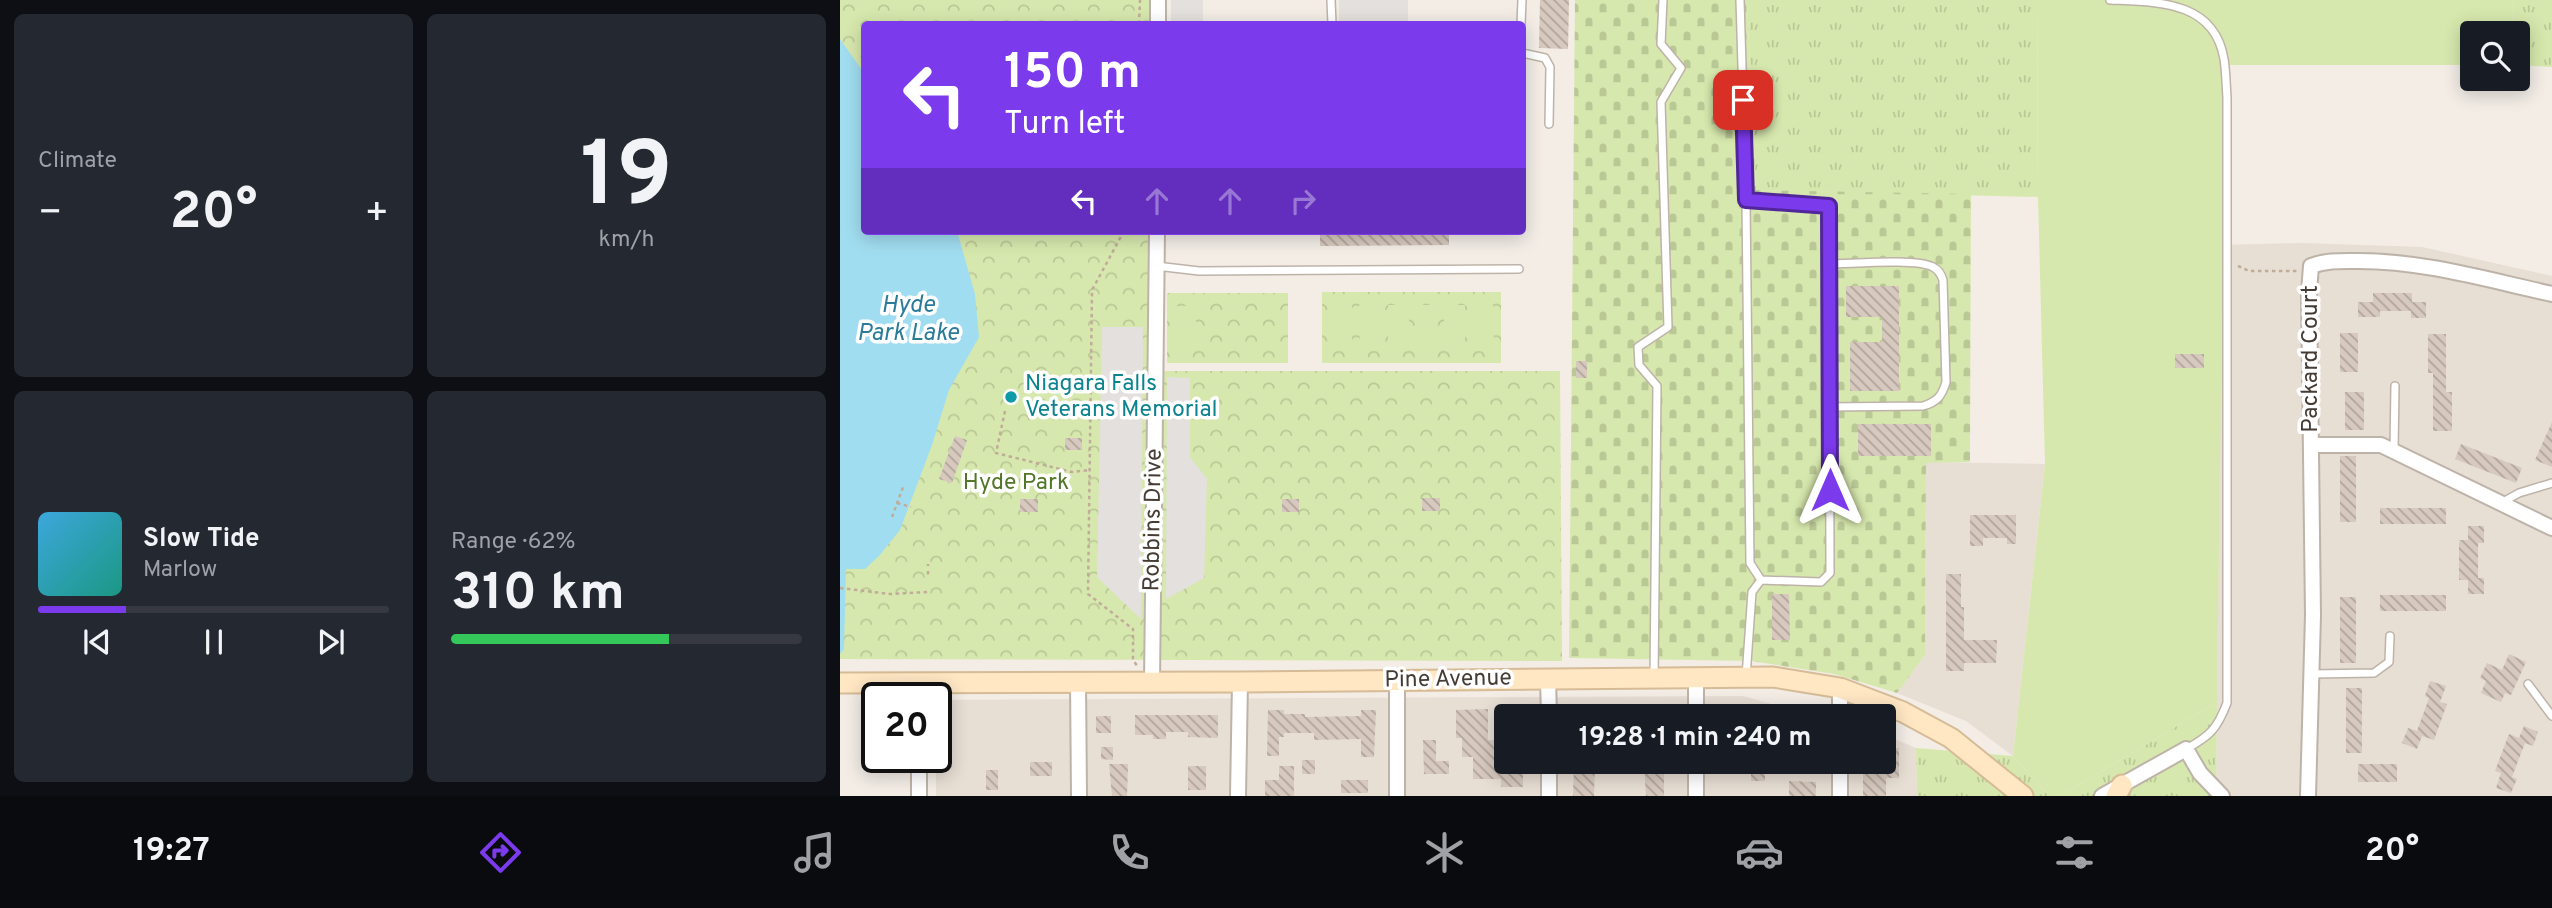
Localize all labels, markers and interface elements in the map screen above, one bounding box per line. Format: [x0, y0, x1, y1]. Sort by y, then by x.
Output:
map controls [2460, 21, 2530, 91]
button: search [2460, 21, 2530, 91]
text: 150 m [1004, 44, 1141, 106]
icon: left [889, 49, 980, 140]
pin [1713, 70, 1773, 130]
icon: arrive [1724, 81, 1762, 119]
text: Turn left [1004, 105, 1125, 145]
text: 19 [580, 123, 673, 238]
text: Climate [38, 147, 117, 176]
text: 20° [170, 181, 257, 247]
icon: left [1065, 182, 1103, 220]
icon: ahead [1138, 182, 1176, 220]
icon: ahead [1211, 182, 1249, 220]
icon: right [1284, 182, 1322, 220]
text: − [38, 190, 63, 239]
text: + [364, 190, 389, 239]
text: km/h [599, 226, 654, 255]
street label: Packard Court [2297, 285, 2326, 433]
water label: Hyde Park Lake [857, 291, 960, 349]
place label: Niagara Falls Veterans Memorial [1025, 370, 1218, 425]
marker: Niagara Falls Veterans Memorial [1003, 389, 1019, 405]
street label: Robbins Drive [1138, 448, 1170, 592]
position arrow [1793, 453, 1867, 527]
park label: Hyde Park [963, 469, 1069, 498]
text: Slow Tide [143, 523, 260, 556]
text: Range · 62% [451, 528, 576, 557]
text: Marlow [143, 556, 217, 585]
text: 310 km [451, 562, 625, 628]
icon: previous [78, 623, 116, 661]
icon: pause [195, 623, 233, 661]
icon: next [312, 623, 350, 661]
street label: Pine Avenue [1384, 664, 1512, 696]
speed limit sign: 20 [861, 682, 952, 773]
text: 19:28 · 1 min · 240 m [1579, 722, 1811, 755]
icon: directions [476, 828, 525, 877]
icon: music [790, 828, 839, 877]
icon: phone [1105, 828, 1154, 877]
icon: climate [1420, 828, 1469, 877]
icon: car [1735, 828, 1784, 877]
icon: filters [2050, 828, 2099, 877]
text: 19:27 [133, 832, 210, 872]
text: 20° [2365, 832, 2419, 872]

